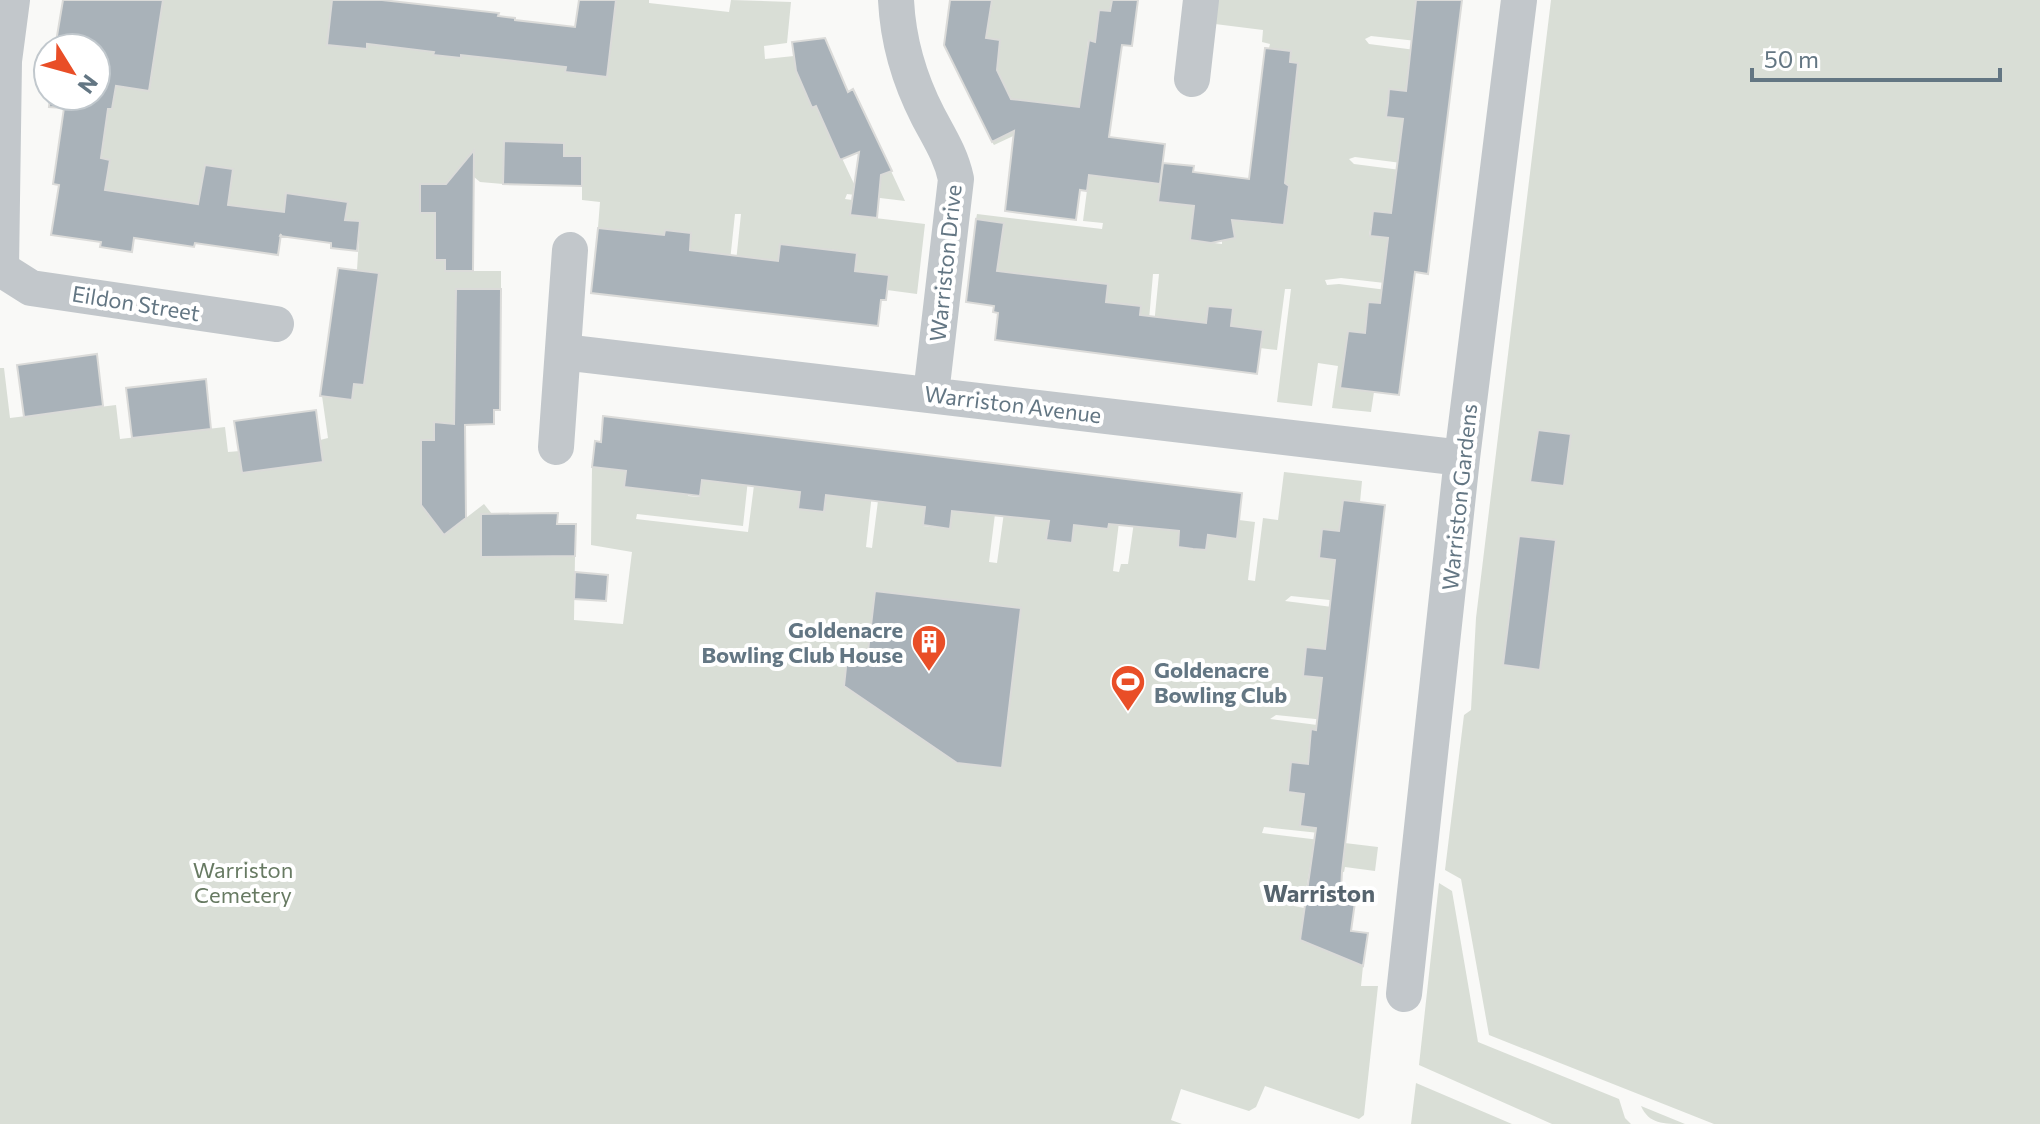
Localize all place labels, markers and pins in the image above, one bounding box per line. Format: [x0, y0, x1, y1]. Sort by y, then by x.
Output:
place label: Goldenacre Bowling Club House [702, 616, 903, 668]
building icon: Goldenacre Bowling Club House [910, 623, 948, 673]
place label: Goldenacre Bowling Club [1154, 656, 1287, 708]
sports icon: Goldenacre Bowling Club [1109, 663, 1147, 713]

